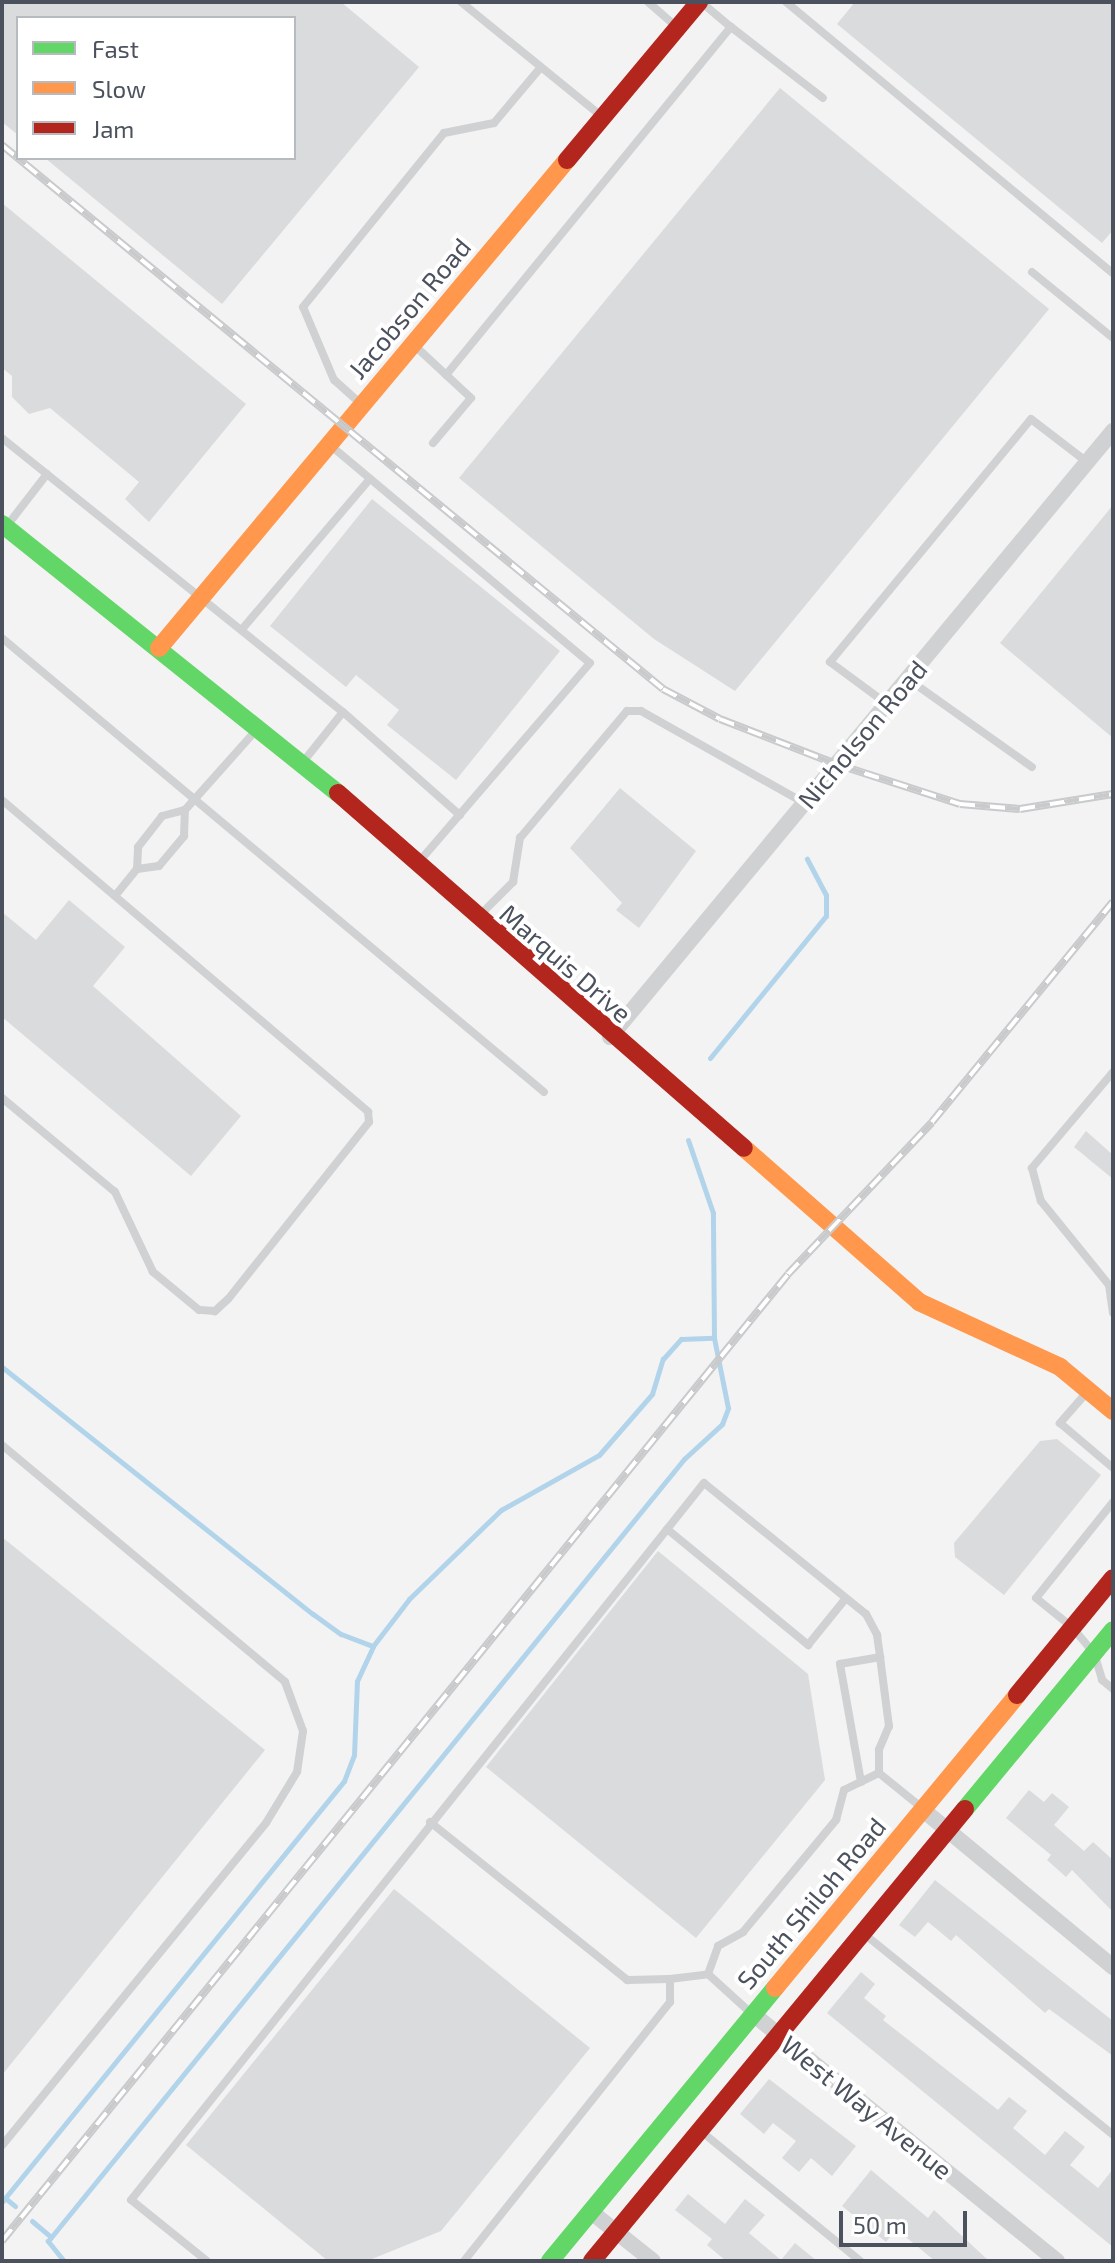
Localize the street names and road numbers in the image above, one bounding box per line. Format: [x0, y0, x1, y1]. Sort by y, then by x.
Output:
street label: Jacobson Road [341, 231, 477, 385]
street label: Nicholson Road [791, 654, 933, 814]
street label: Marquis Drive [494, 897, 638, 1029]
street label: South Shiloh Road [730, 1811, 892, 1995]
street label: West Way Avenue [775, 2028, 959, 2186]

